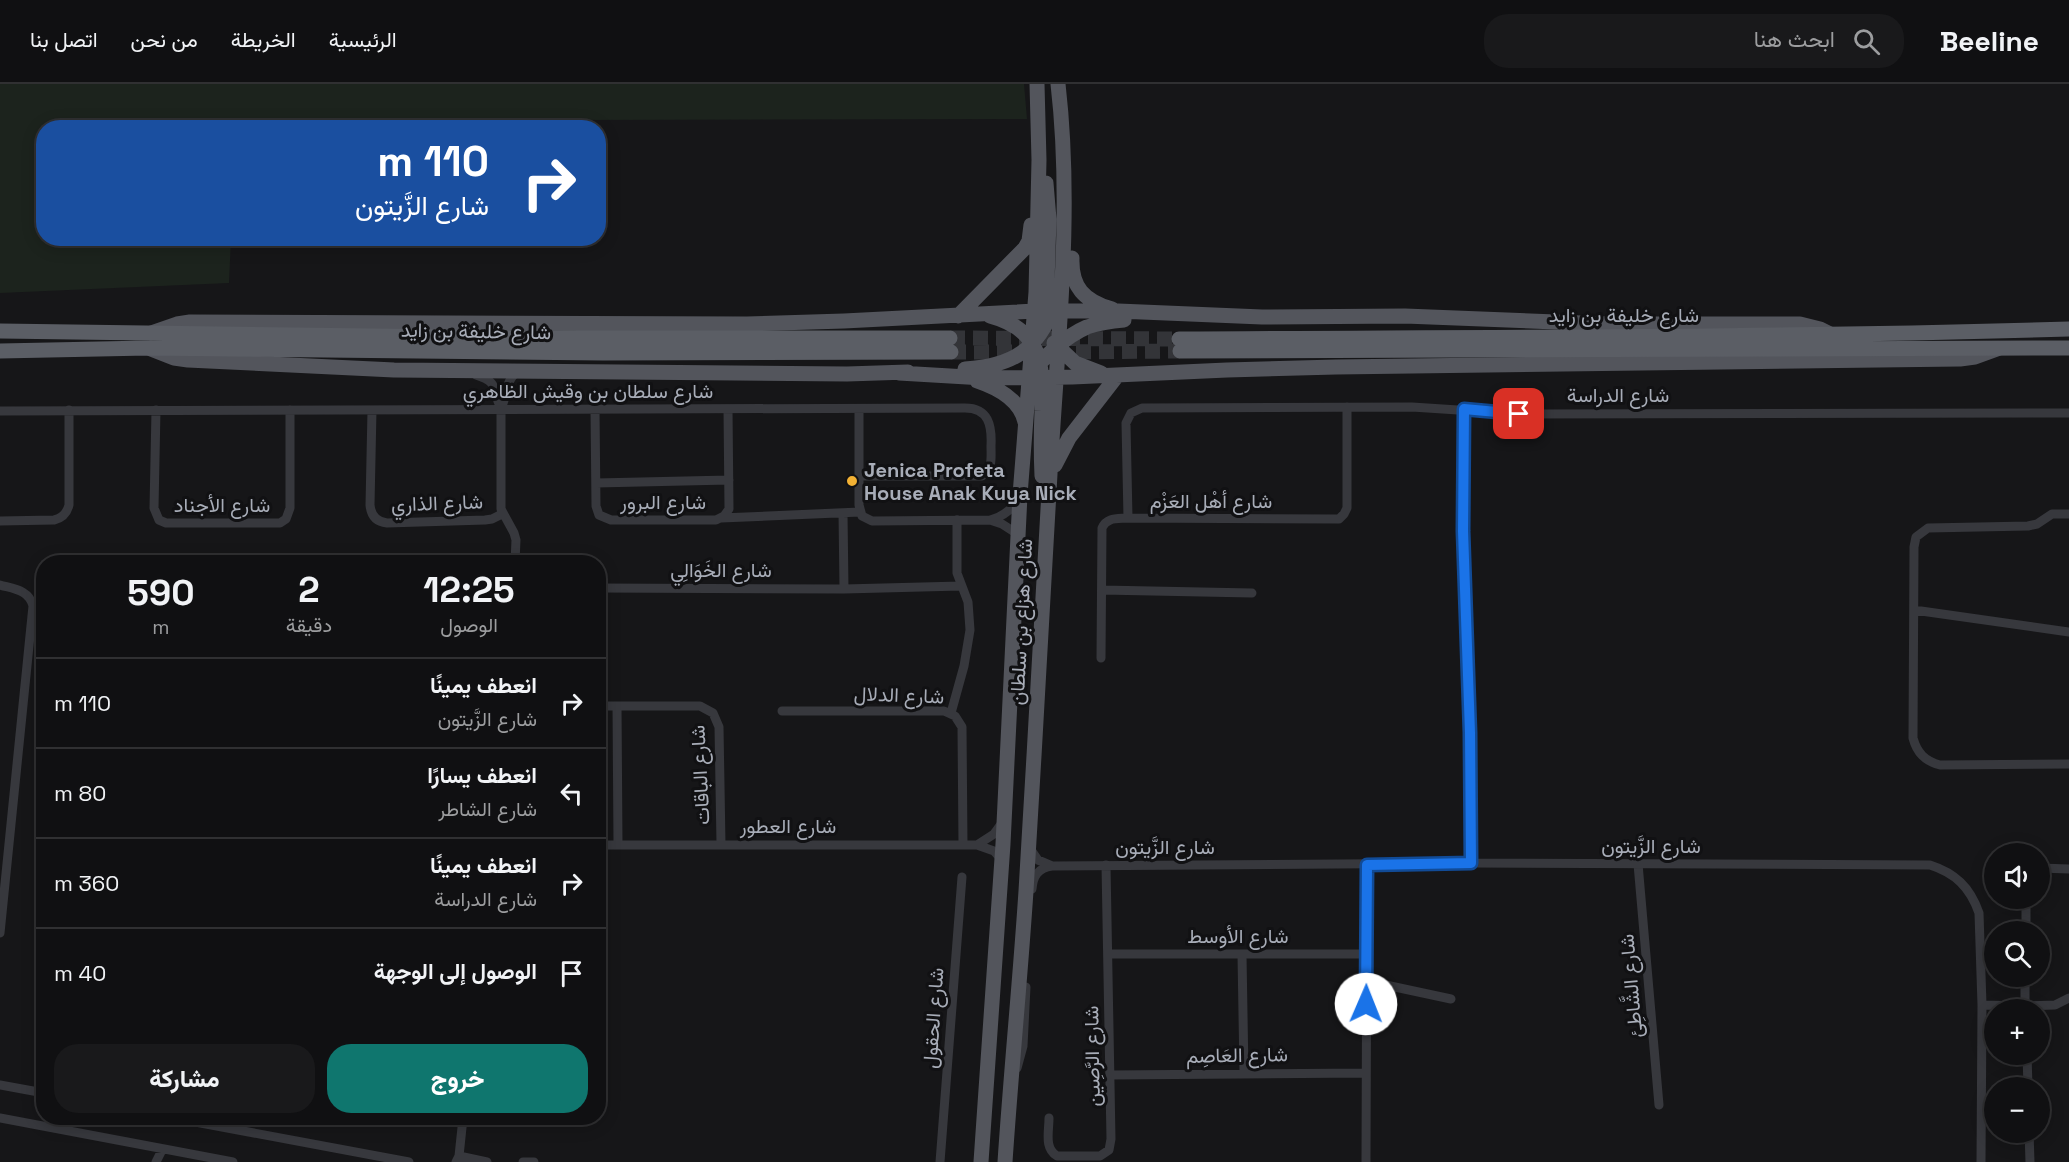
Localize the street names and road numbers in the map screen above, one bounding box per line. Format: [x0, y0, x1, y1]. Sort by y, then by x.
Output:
street label: شارع خليفة بن زايد [1549, 302, 1699, 329]
street label: شارع خليفة بن زايد [401, 317, 551, 346]
street label: شارع سلطان بن وقيش الظاهري [463, 378, 713, 408]
street label: شارع الدراسة [1567, 382, 1669, 409]
street label: شارع الذاري [391, 488, 484, 522]
street label: شارع أهْل العَزْم [1150, 488, 1272, 515]
street label: شارع البرور [619, 489, 706, 516]
street label: شارع الأجناد [174, 492, 270, 519]
street label: شارع هزاع بن سلطان [1004, 538, 1039, 706]
street label: شارع الخَوَالِي [670, 557, 772, 587]
street label: شارع الدلال [853, 680, 945, 711]
street label: شارع الباقات [684, 724, 717, 826]
street label: شارع العطور [739, 813, 836, 840]
street label: شارع الزَّيتون [1601, 833, 1701, 860]
street label: شارع الزَّيتون [1115, 834, 1215, 861]
street label: شارع الأوسط [1187, 923, 1289, 950]
street label: شارع الشَّاطِئ [1613, 933, 1649, 1039]
street label: شارع الحقول [917, 967, 950, 1069]
street label: شارع الرَّصِين [1078, 1005, 1107, 1107]
street label: شارع العَاصِم [1186, 1041, 1288, 1070]

